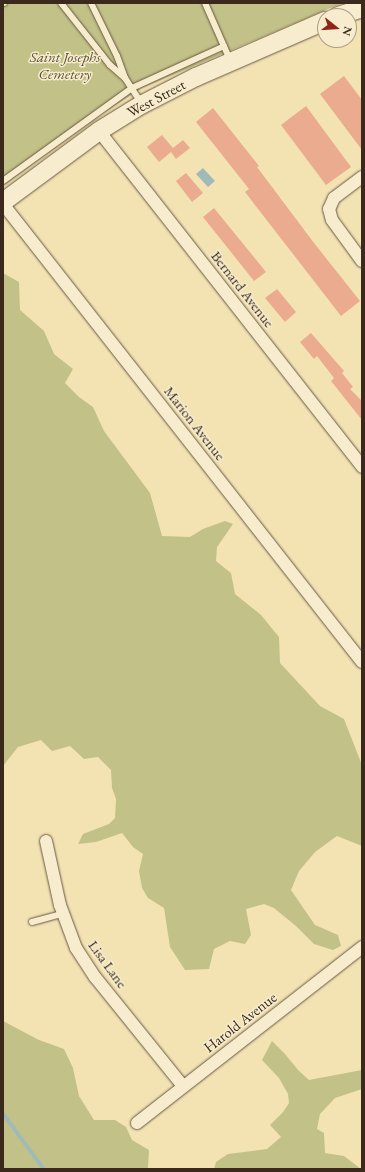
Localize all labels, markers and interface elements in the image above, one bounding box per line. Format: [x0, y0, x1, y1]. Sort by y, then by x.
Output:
north arrow [317, 8, 357, 48]
text: N [340, 25, 356, 38]
park label: Saint Josephs Cemetery [30, 47, 100, 82]
street label: West Street [124, 75, 188, 121]
street label: Bernard Avenue [208, 247, 278, 331]
street label: Marion Avenue [160, 382, 230, 464]
street label: Lisa Lane [85, 937, 131, 991]
street label: Harold Avenue [200, 988, 280, 1056]

